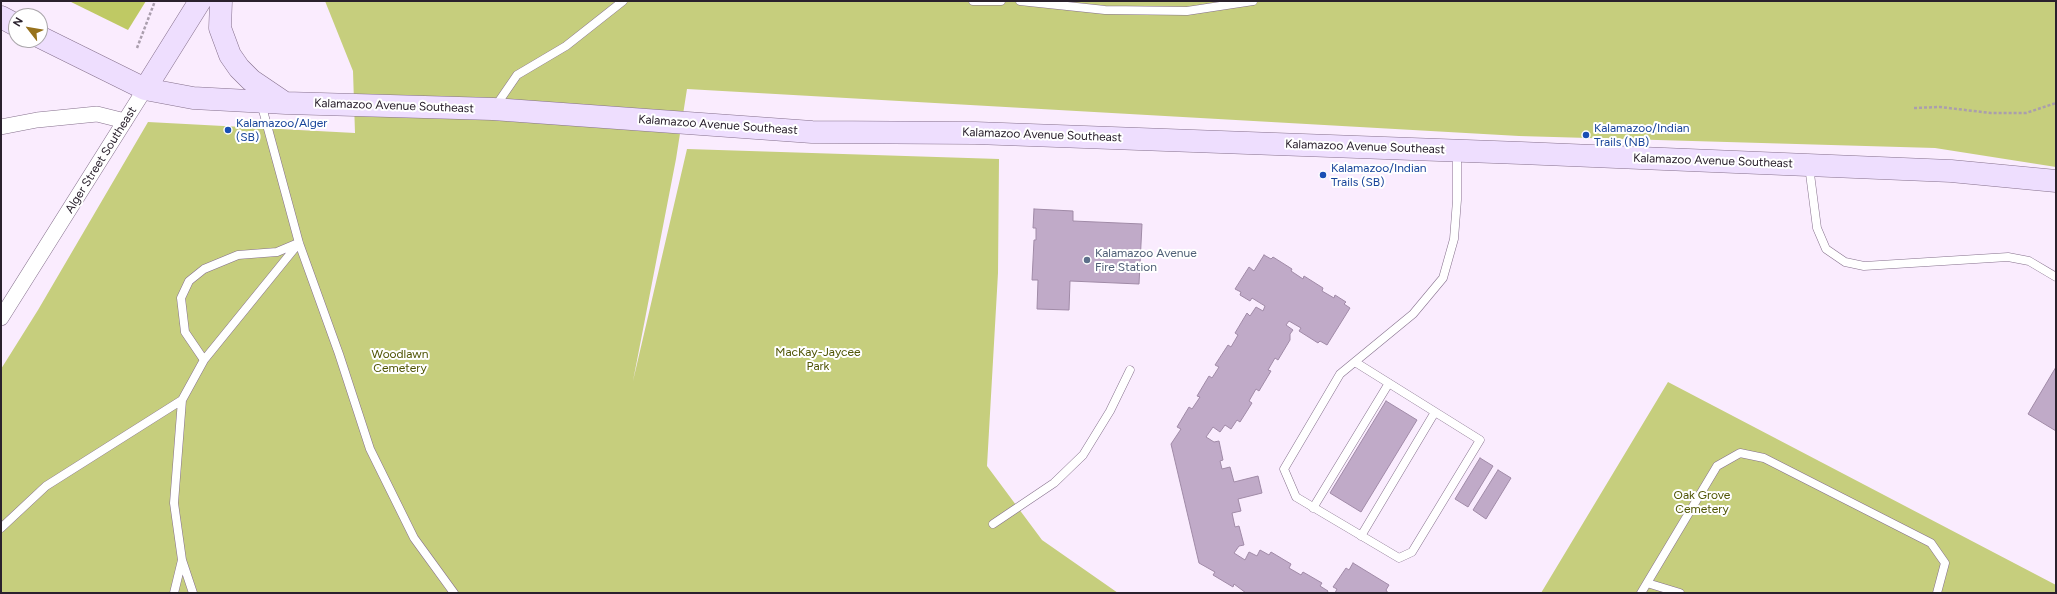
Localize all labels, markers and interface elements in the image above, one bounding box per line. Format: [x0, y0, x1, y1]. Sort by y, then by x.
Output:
north arrow [8, 8, 48, 48]
text: N [10, 15, 26, 29]
street label: Kalamazoo Avenue Southeast [314, 96, 474, 116]
street label: Alger Street Southeast [62, 104, 140, 216]
street label: Kalamazoo Avenue Southeast [638, 112, 798, 138]
place label: Kalamazoo/Alger (SB) [236, 116, 327, 144]
place label: Kalamazoo/Indian Trails (NB) [1594, 121, 1689, 149]
marker: Kalamazoo/Alger (SB) [223, 125, 233, 135]
street label: Kalamazoo Avenue Southeast [962, 125, 1122, 145]
marker: Kalamazoo/Indian Trails (NB) [1581, 130, 1591, 140]
street label: Kalamazoo Avenue Southeast [1285, 137, 1445, 157]
street label: Kalamazoo Avenue Southeast [1633, 151, 1793, 171]
place label: Kalamazoo/Indian Trails (SB) [1331, 161, 1426, 189]
marker: Kalamazoo/Indian Trails (SB) [1318, 170, 1328, 180]
place label: Kalamazoo Avenue Fire Station [1095, 246, 1197, 274]
marker: Kalamazoo Avenue Fire Station [1082, 255, 1092, 265]
park label: MacKay-Jaycee Park [775, 345, 861, 373]
park label: Woodlawn Cemetery [372, 347, 428, 375]
park label: Oak Grove Cemetery [1674, 488, 1730, 516]

